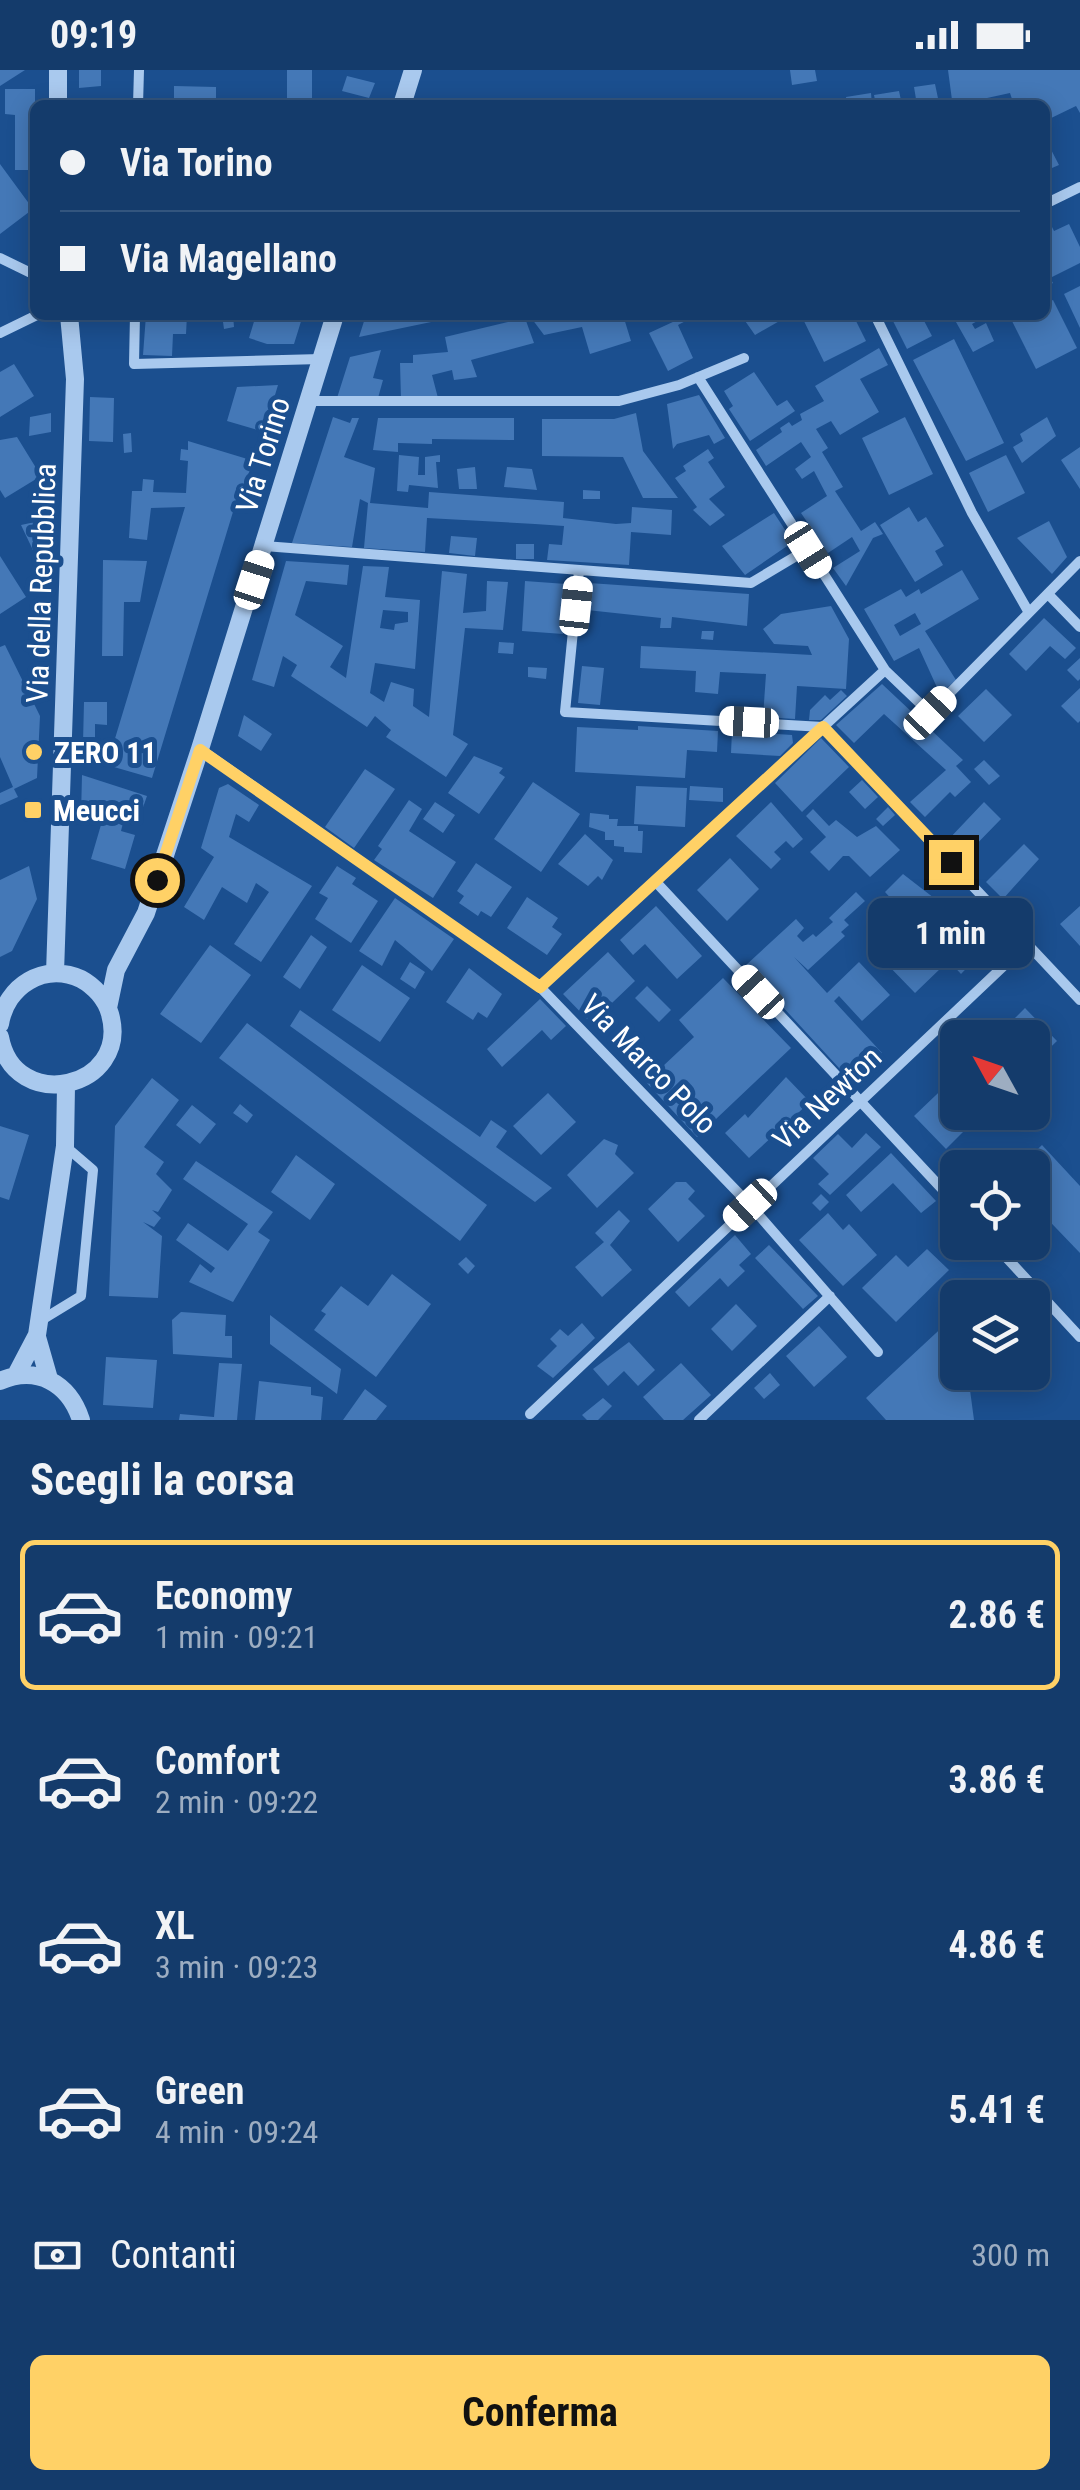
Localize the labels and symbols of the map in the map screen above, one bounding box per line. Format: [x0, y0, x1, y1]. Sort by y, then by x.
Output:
street label: Via Torino [229, 393, 297, 517]
street label: Via della Repubblica [19, 463, 63, 703]
car [779, 517, 837, 583]
car [230, 547, 278, 613]
car [558, 575, 594, 637]
car [898, 681, 962, 745]
car [718, 705, 780, 739]
place label: ZERO 11 [54, 735, 157, 770]
marker: ZERO 11 [23, 741, 45, 763]
place label: Meucci [53, 793, 140, 828]
marker: Meucci [22, 799, 44, 821]
route end [929, 840, 974, 885]
route start [135, 858, 180, 903]
callout: 1 min [868, 897, 1034, 967]
car [727, 960, 789, 1024]
street label: Via Marco Polo [574, 987, 724, 1141]
north arrow [940, 1020, 1050, 1130]
street label: Via Newton [766, 1039, 888, 1157]
car [718, 1174, 782, 1236]

